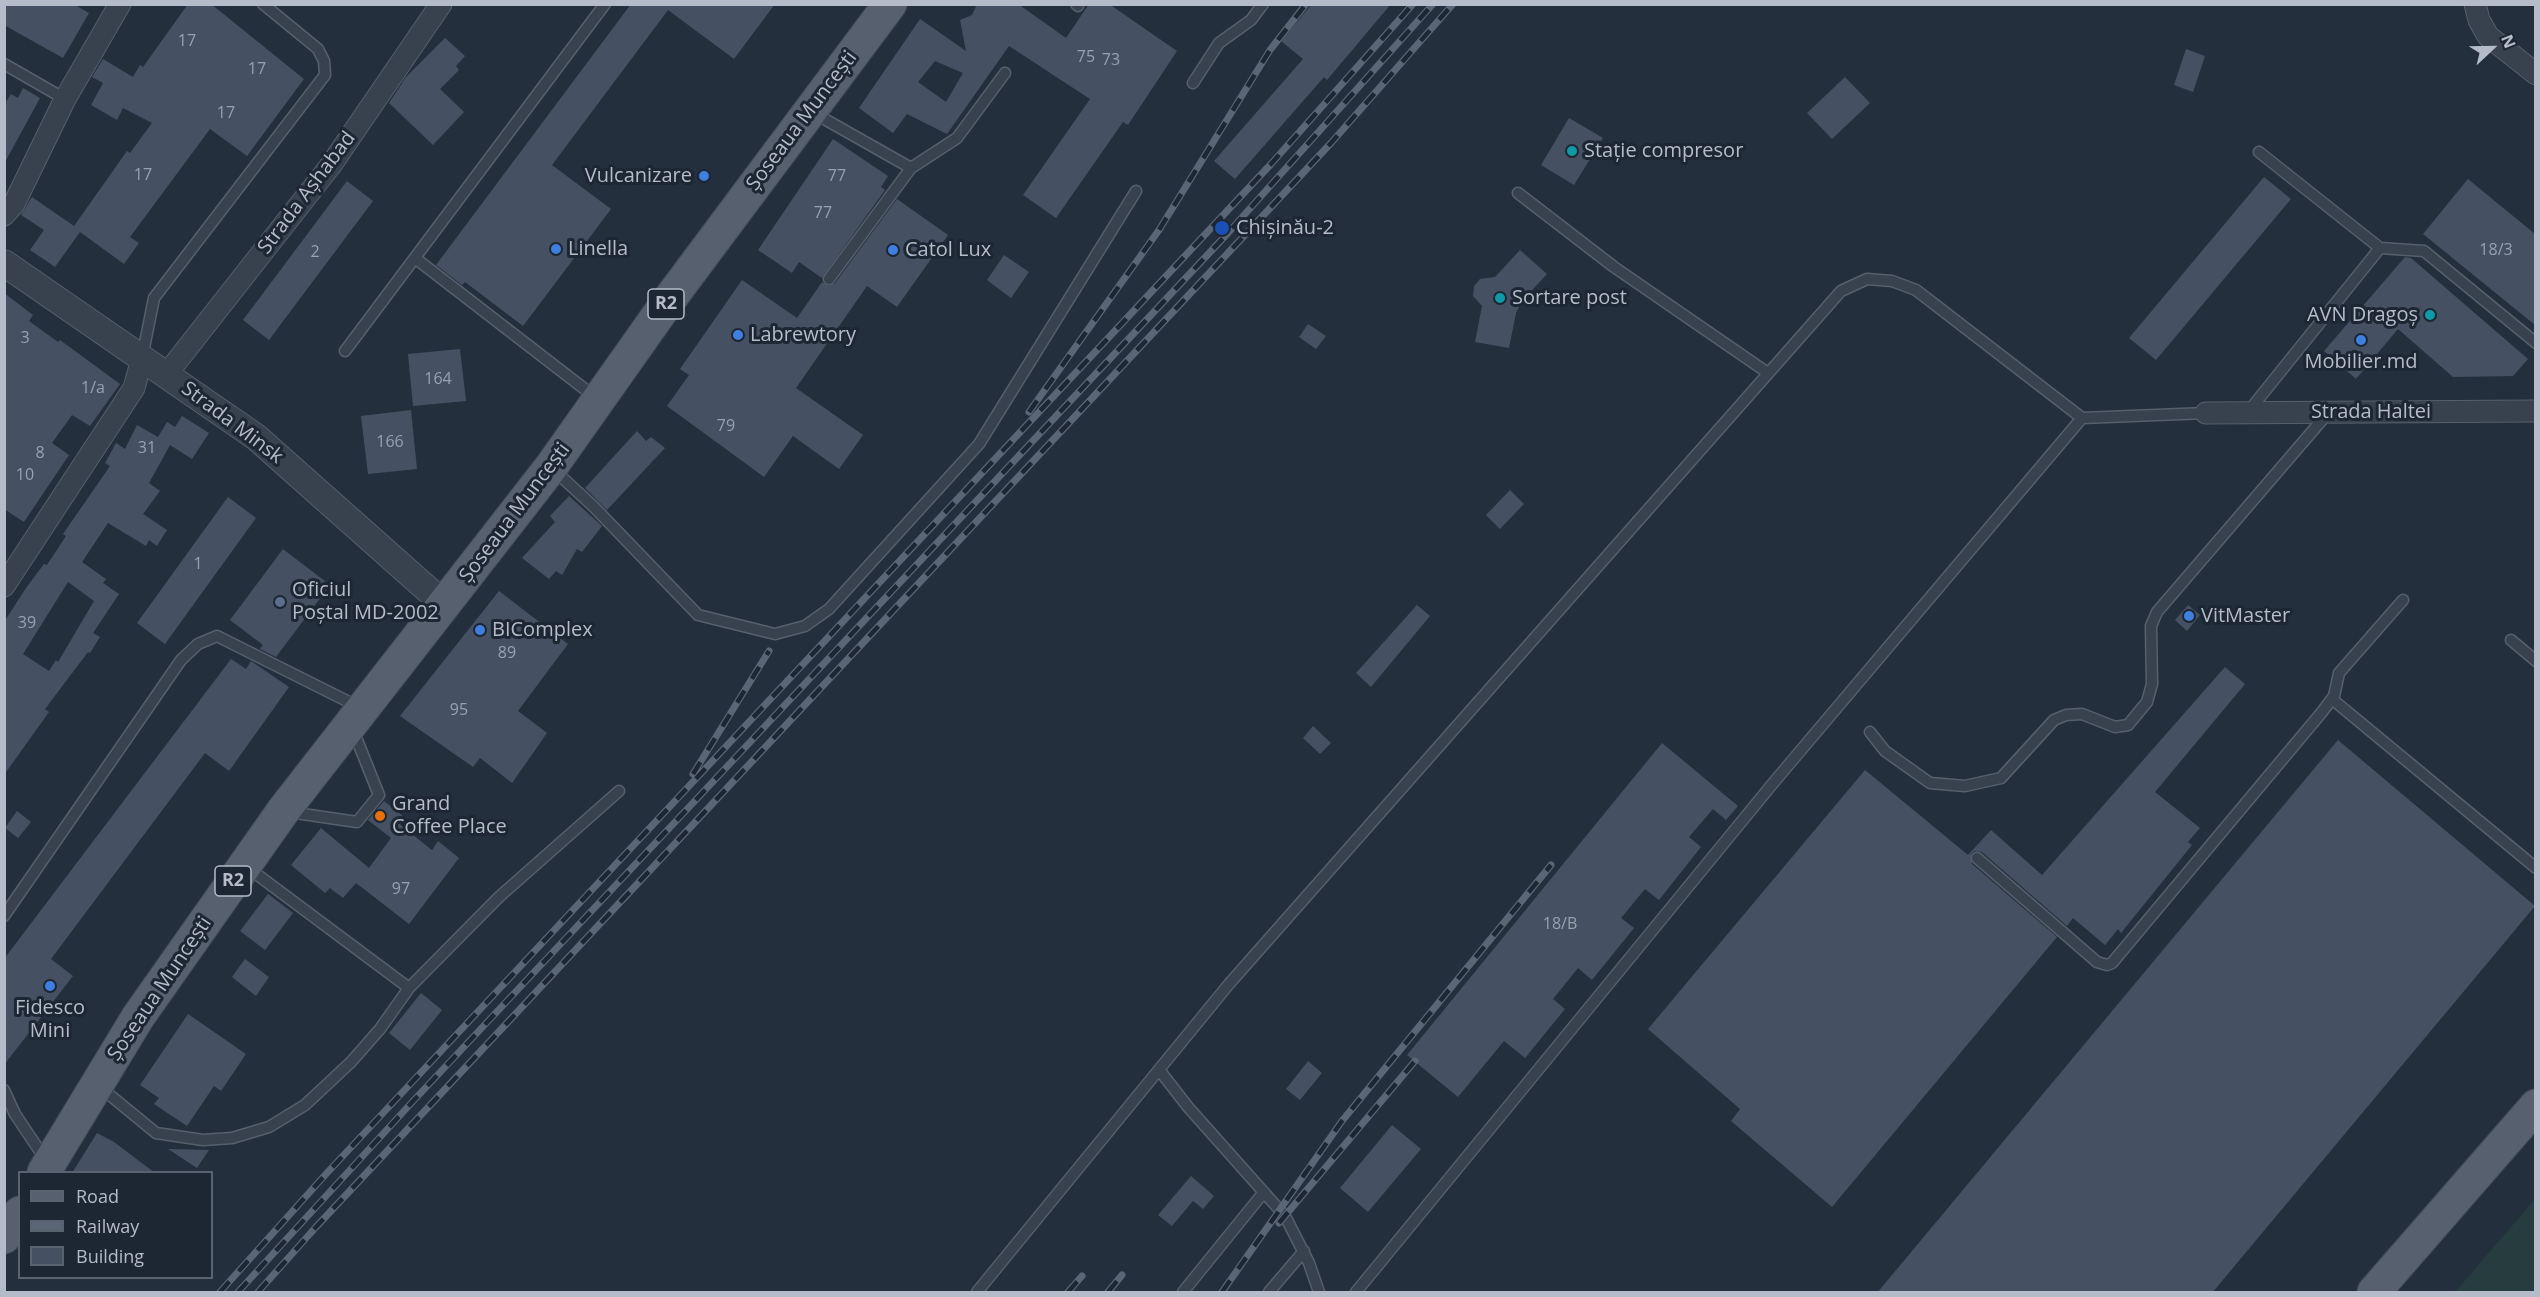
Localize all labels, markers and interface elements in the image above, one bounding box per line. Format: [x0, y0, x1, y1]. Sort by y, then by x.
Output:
north arrow [2462, 18, 2522, 78]
house number: 17 [178, 31, 196, 51]
text: N [2496, 31, 2521, 51]
street label: Șoseaua Muncești [742, 46, 862, 196]
house number: 75 [1077, 47, 1095, 67]
house number: 73 [1102, 50, 1120, 70]
house number: 17 [248, 59, 266, 79]
house number: 17 [217, 103, 235, 123]
street label: Strada Așhabad [253, 127, 361, 259]
place label: Stație compresor [1584, 139, 1743, 163]
marker: Stație compresor [1565, 144, 1579, 158]
place label: Vulcanizare [585, 164, 692, 188]
house number: 17 [134, 165, 152, 185]
house number: 77 [828, 166, 846, 186]
marker: Vulcanizare [697, 169, 711, 183]
house number: 77 [814, 203, 832, 223]
place label: Chișinău-2 [1236, 216, 1334, 240]
marker: Chișinău-2 [1213, 219, 1231, 237]
place label: Linella [568, 237, 628, 261]
place label: Catol Lux [905, 238, 991, 262]
house number: 18/3 [2479, 240, 2513, 260]
house number: 2 [310, 242, 320, 262]
marker: Linella [549, 242, 563, 256]
marker: Catol Lux [886, 243, 900, 257]
place label: Sortare post [1512, 286, 1627, 310]
road number: R2 [648, 289, 684, 319]
marker: Sortare post [1493, 291, 1507, 305]
place label: AVN Dragoș [2307, 303, 2418, 327]
marker: AVN Dragoș [2423, 308, 2437, 322]
place label: Labrewtory [750, 323, 856, 347]
house number: 3 [20, 328, 30, 348]
marker: Labrewtory [731, 328, 745, 342]
marker: Mobilier.md [2354, 333, 2368, 347]
place label: Mobilier.md [2305, 350, 2417, 374]
house number: 164 [424, 369, 452, 389]
street label: Strada Minsk [176, 377, 288, 469]
house number: 1/a [81, 378, 105, 398]
street label: Strada Haltei [2311, 400, 2431, 424]
house number: 79 [717, 416, 735, 436]
house number: 166 [376, 432, 404, 452]
house number: 31 [138, 438, 156, 458]
street label: Șoseaua Muncești [455, 438, 575, 588]
house number: 8 [35, 443, 45, 463]
house number: 10 [16, 465, 34, 485]
house number: 1 [193, 554, 203, 574]
place label: Oficiul Poștal MD-2002 [292, 578, 439, 625]
marker: Oficiul Poștal MD-2002 [273, 595, 287, 609]
place label: VitMaster [2201, 604, 2290, 628]
marker: VitMaster [2182, 609, 2196, 623]
house number: 39 [18, 613, 36, 633]
place label: BIComplex [492, 618, 593, 642]
marker: BIComplex [473, 623, 487, 637]
house number: 89 [498, 643, 516, 663]
house number: 95 [450, 700, 468, 720]
place label: Grand Coffee Place [392, 792, 507, 839]
marker: Grand Coffee Place [373, 809, 387, 823]
road number: R2 [215, 866, 251, 896]
house number: 97 [392, 879, 410, 899]
street label: Șoseaua Muncești [103, 912, 217, 1066]
house number: 18/B [1543, 914, 1577, 934]
marker: Fidesco Mini [43, 979, 57, 993]
place label: Fidesco Mini [15, 996, 85, 1043]
legend [18, 1171, 213, 1279]
text: Road [76, 1184, 119, 1208]
text: Railway [76, 1214, 139, 1238]
text: Building [76, 1244, 144, 1268]

